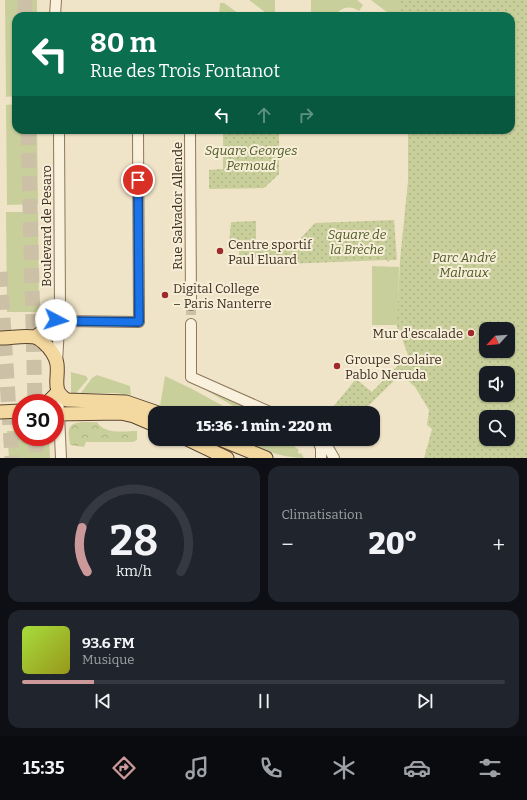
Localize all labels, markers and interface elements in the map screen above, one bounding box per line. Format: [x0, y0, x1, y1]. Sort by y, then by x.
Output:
text: 80 m [90, 26, 156, 59]
icon: left [24, 28, 76, 80]
text: Rue des Trois Fontanot [90, 60, 280, 82]
icon: left [211, 104, 233, 126]
icon: ahead [253, 104, 275, 126]
icon: right [295, 104, 317, 126]
street label: Rue Salvador Allende [170, 142, 185, 270]
park label: Square Georges Pernoud [205, 143, 297, 173]
pin [121, 163, 155, 197]
street label: Boulevard de Pesaro [39, 165, 54, 287]
icon: arrive [127, 169, 149, 191]
park label: Square de la Brèche [328, 227, 387, 257]
place label: Centre sportif Paul Eluard [228, 237, 313, 267]
marker: Centre sportif Paul Eluard [215, 246, 225, 256]
park label: Parc André Malraux [432, 250, 497, 280]
place label: Digital College – Paris Nanterre [173, 281, 272, 311]
marker: Digital College – Paris Nanterre [160, 290, 170, 300]
position arrow [35, 299, 77, 341]
north arrow [479, 322, 515, 358]
map controls [479, 322, 515, 446]
place label: Mur d'escalade [373, 326, 463, 341]
marker: Mur d'escalade [466, 328, 476, 338]
place label: Groupe Scolaire Pablo Neruda [345, 352, 442, 382]
marker: Groupe Scolaire Pablo Neruda [332, 361, 342, 371]
button: sound [479, 366, 515, 402]
speed limit sign: 30 [12, 394, 64, 446]
button: search [479, 410, 515, 446]
text: 15:36 · 1 min · 220 m [196, 417, 332, 435]
text: Climatisation [282, 507, 363, 522]
text: 28 [110, 516, 158, 566]
text: 20° [368, 526, 418, 562]
text: − [282, 531, 294, 558]
text: + [492, 531, 505, 558]
text: km/h [116, 563, 152, 580]
text: 93.6 FM [82, 634, 135, 652]
text: Musique [82, 652, 134, 667]
icon: previous [92, 690, 114, 712]
icon: pause [253, 690, 275, 712]
icon: next [414, 690, 436, 712]
icon: directions [110, 754, 138, 782]
icon: music [183, 754, 211, 782]
icon: phone [257, 754, 285, 782]
icon: climate [330, 754, 358, 782]
icon: car [403, 754, 431, 782]
icon: filters [476, 754, 504, 782]
text: 15:35 [23, 757, 65, 779]

